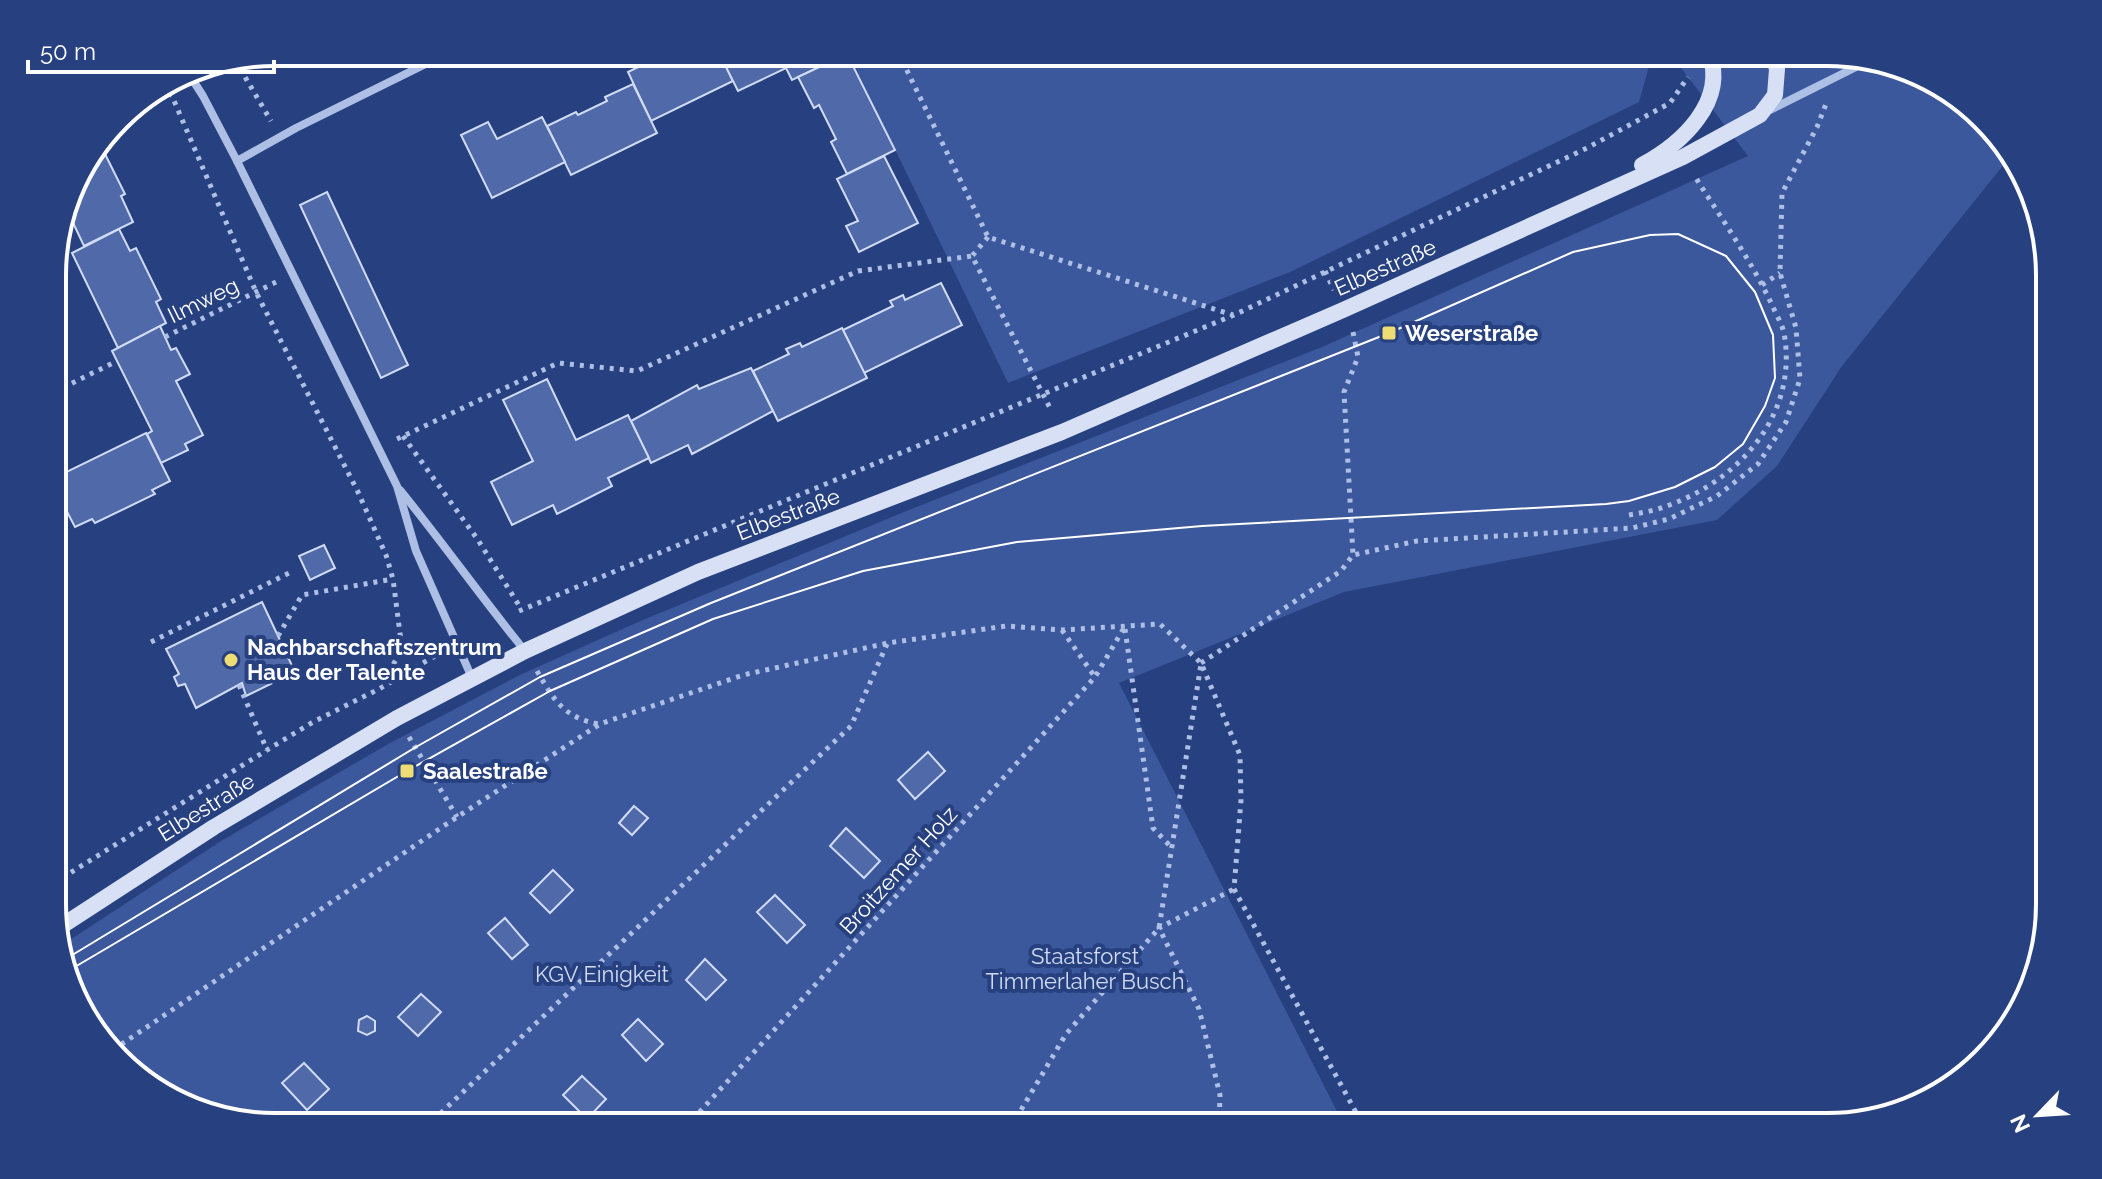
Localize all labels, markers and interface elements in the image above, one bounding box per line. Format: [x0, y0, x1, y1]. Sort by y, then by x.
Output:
scale bar [28, 24, 274, 74]
text: 50 m [40, 37, 96, 66]
street label: Elbestraße [1330, 233, 1440, 301]
street label: Ilmweg [163, 272, 243, 328]
place label: Weserstraße [1405, 320, 1538, 346]
marker: Weserstraße [1380, 324, 1398, 342]
street label: Elbestraße [733, 482, 843, 546]
place label: Nachbarschaftszentrum Haus der Talente [247, 634, 502, 685]
marker: Nachbarschaftszentrum Haus der Talente [222, 651, 240, 669]
place label: Saalestraße [423, 758, 548, 784]
marker: Saalestraße [398, 762, 416, 780]
street label: Elbestraße [153, 767, 259, 847]
street label: Broitzemer Holz [834, 801, 962, 939]
park label: Staatsforst Timmerlaher Busch [985, 943, 1185, 994]
park label: KGV Einigkeit [535, 961, 670, 987]
north arrow [1998, 1075, 2078, 1155]
text: N [2005, 1110, 2035, 1137]

